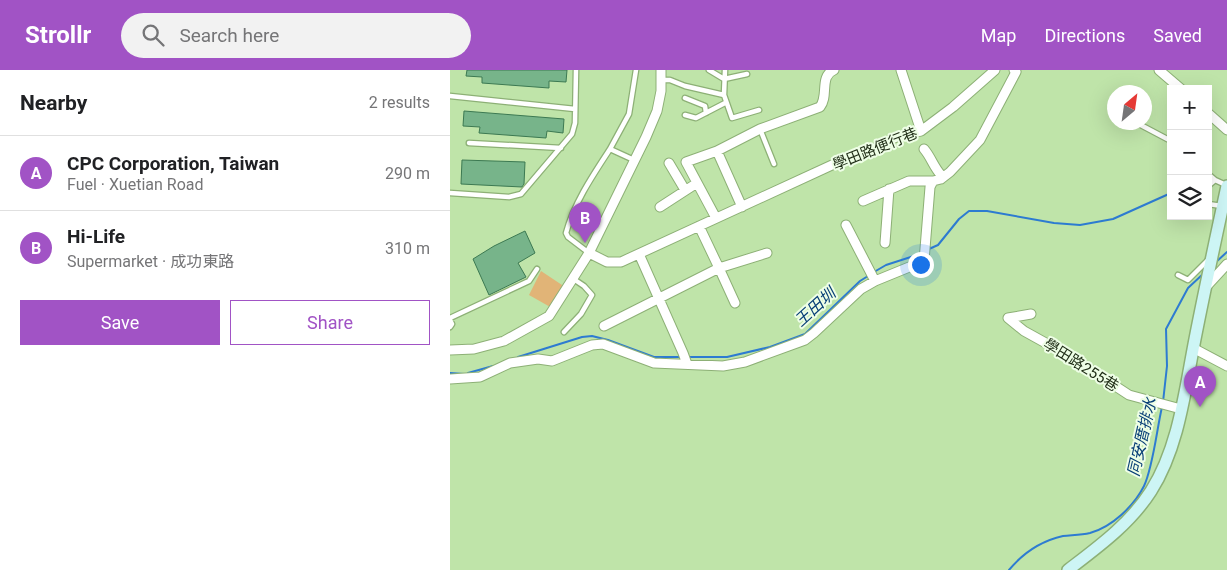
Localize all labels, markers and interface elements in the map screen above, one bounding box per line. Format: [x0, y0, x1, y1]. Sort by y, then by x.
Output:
search box [121, 13, 471, 58]
text: Strollr [25, 21, 91, 49]
icon: search [139, 21, 167, 49]
text: Search here [179, 24, 279, 47]
text: Map [981, 25, 1016, 46]
text: Directions [1044, 25, 1125, 46]
text: Saved [1153, 25, 1202, 46]
north arrow [1107, 85, 1152, 130]
map controls [1167, 85, 1212, 220]
button: + [1167, 85, 1212, 130]
text: Nearby [20, 91, 87, 115]
text: 2 results [369, 93, 430, 112]
street label: 學田路便行巷 [830, 124, 920, 174]
button: − [1167, 130, 1212, 175]
text: CPC Corporation, Taiwan [67, 152, 279, 175]
text: A [31, 164, 41, 183]
text: 290 m [385, 164, 430, 183]
text: Fuel · Xuetian Road [67, 175, 204, 194]
button: layers [1167, 175, 1212, 220]
pin: B [569, 202, 601, 243]
text: Hi-Life [67, 225, 125, 248]
text: B [31, 239, 41, 258]
text: 310 m [385, 239, 430, 258]
text: Supermarket · 成功東路 [67, 252, 234, 271]
your location [908, 252, 934, 278]
water label: 王田圳 [791, 283, 841, 330]
button: Save [20, 300, 220, 345]
button: Share [230, 300, 430, 345]
street label: 學田路255巷 [1040, 335, 1122, 395]
pin: A [1184, 366, 1216, 407]
water label: 同安厝排水 [1124, 395, 1160, 478]

